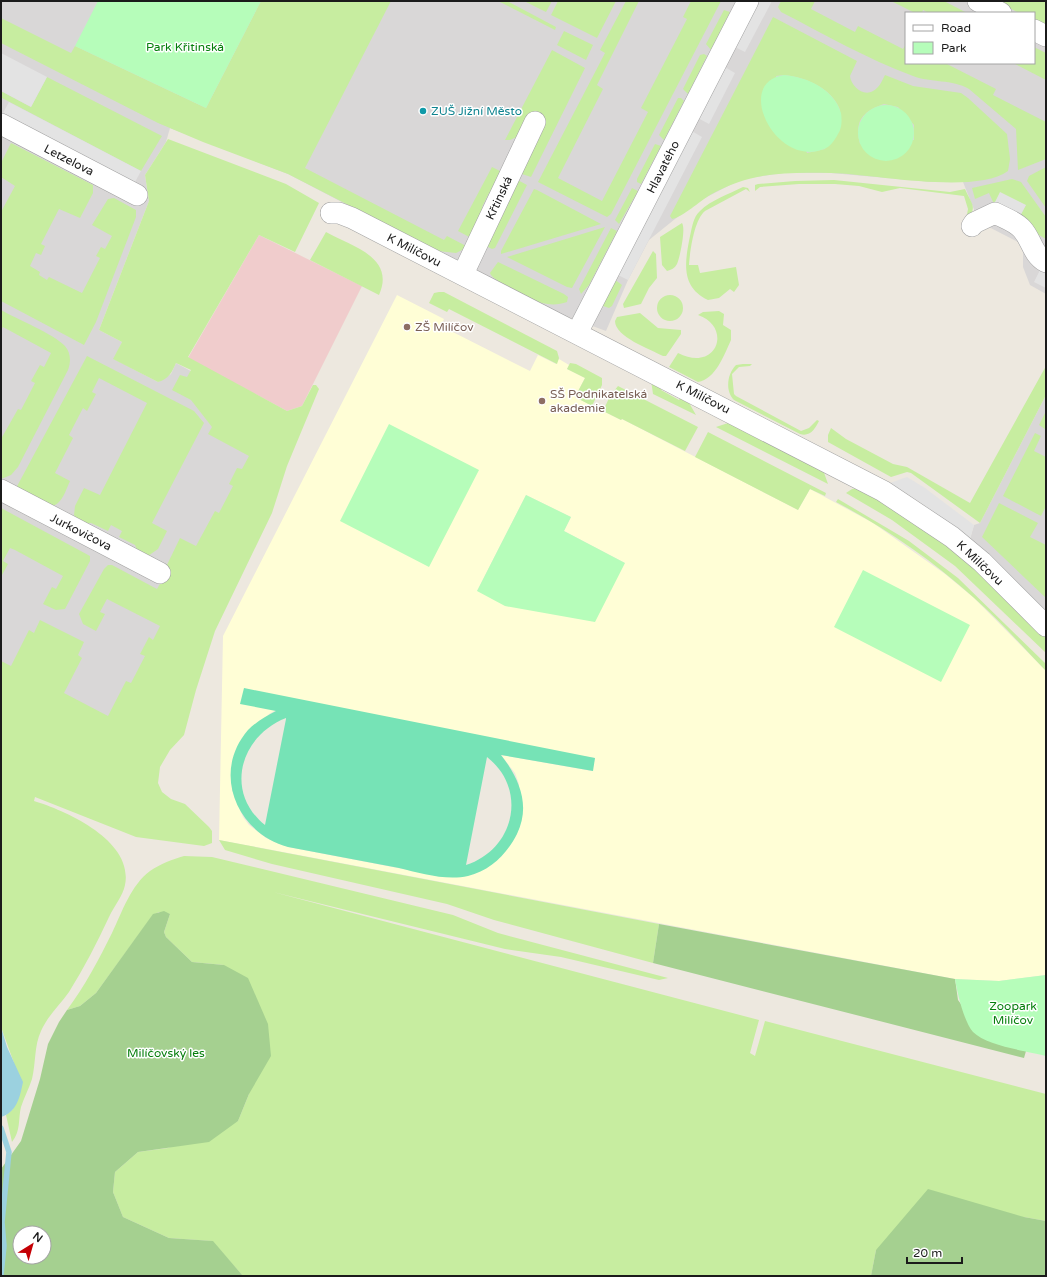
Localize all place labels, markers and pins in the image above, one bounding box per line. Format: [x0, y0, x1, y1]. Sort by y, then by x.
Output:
place label: ZUŠ Jižní Město [431, 104, 522, 118]
marker: ZUŠ Jižní Město [418, 106, 428, 116]
place label: ZŠ Milíčov [415, 320, 474, 334]
marker: ZŠ Milíčov [402, 322, 412, 332]
place label: SŠ Podnikatelská akademie [550, 387, 647, 415]
marker: SŠ Podnikatelská akademie [537, 396, 547, 406]

